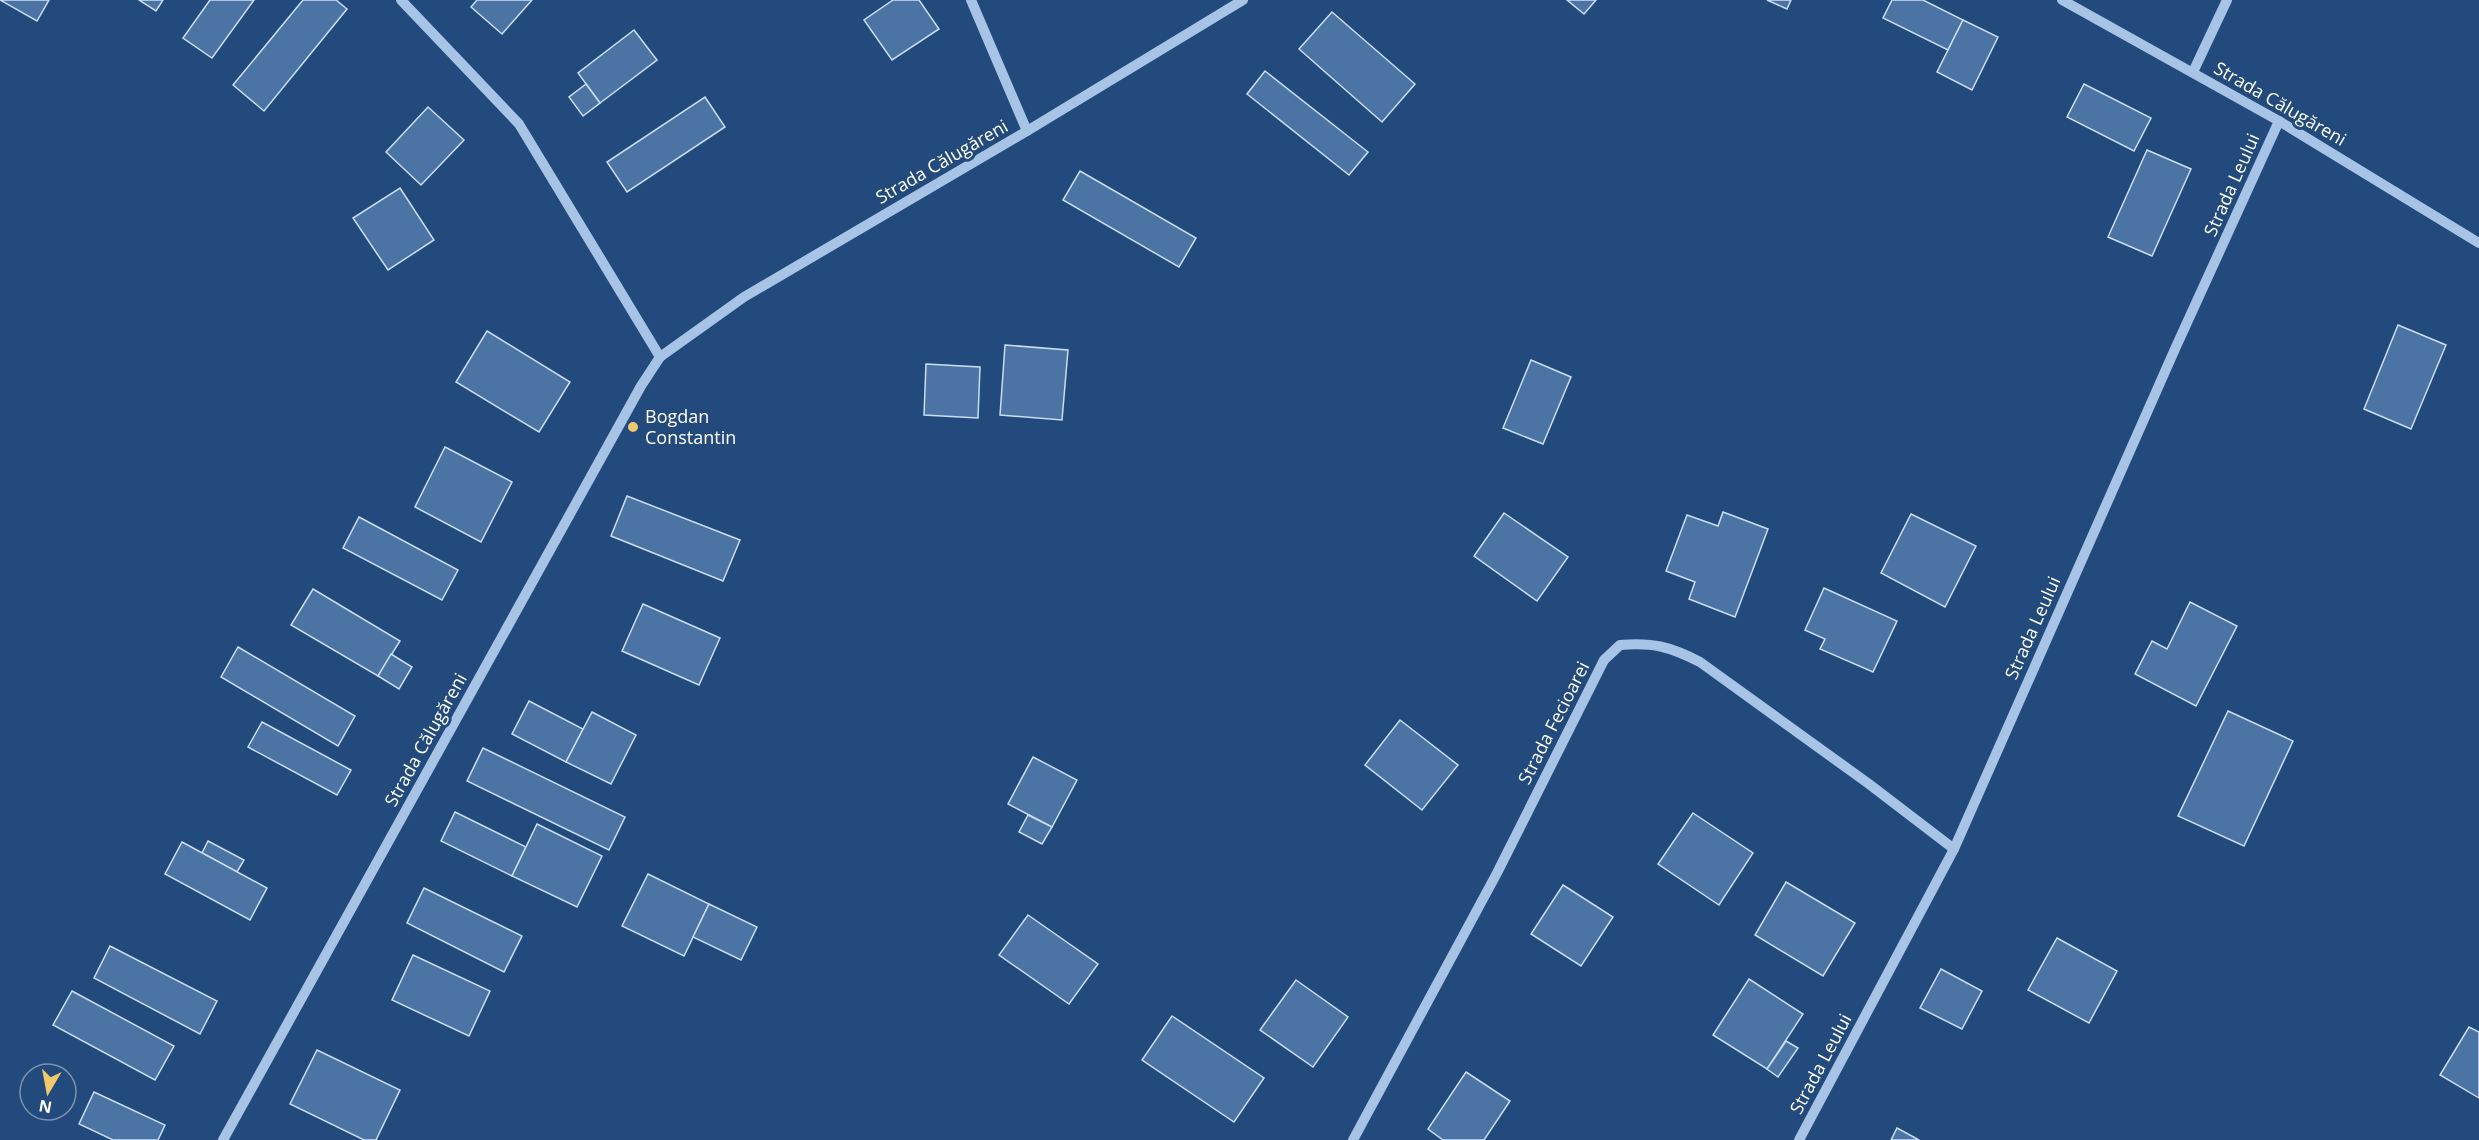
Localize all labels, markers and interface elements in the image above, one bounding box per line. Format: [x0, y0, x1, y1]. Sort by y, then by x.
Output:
street label: Strada Călugăreni [2210, 55, 2351, 151]
street label: Strada Călugăreni [871, 113, 1012, 209]
street label: Strada Leului [2198, 129, 2264, 240]
place label: Bogdan Constantin [645, 404, 736, 449]
marker: Bogdan Constantin [626, 420, 640, 434]
street label: Strada Leului [1999, 572, 2065, 683]
street label: Strada Fecioarei [1512, 657, 1594, 788]
street label: Strada Călugăreni [378, 668, 472, 811]
street label: Strada Leului [1784, 1009, 1857, 1118]
north arrow [18, 1062, 78, 1122]
text: N [37, 1095, 54, 1119]

